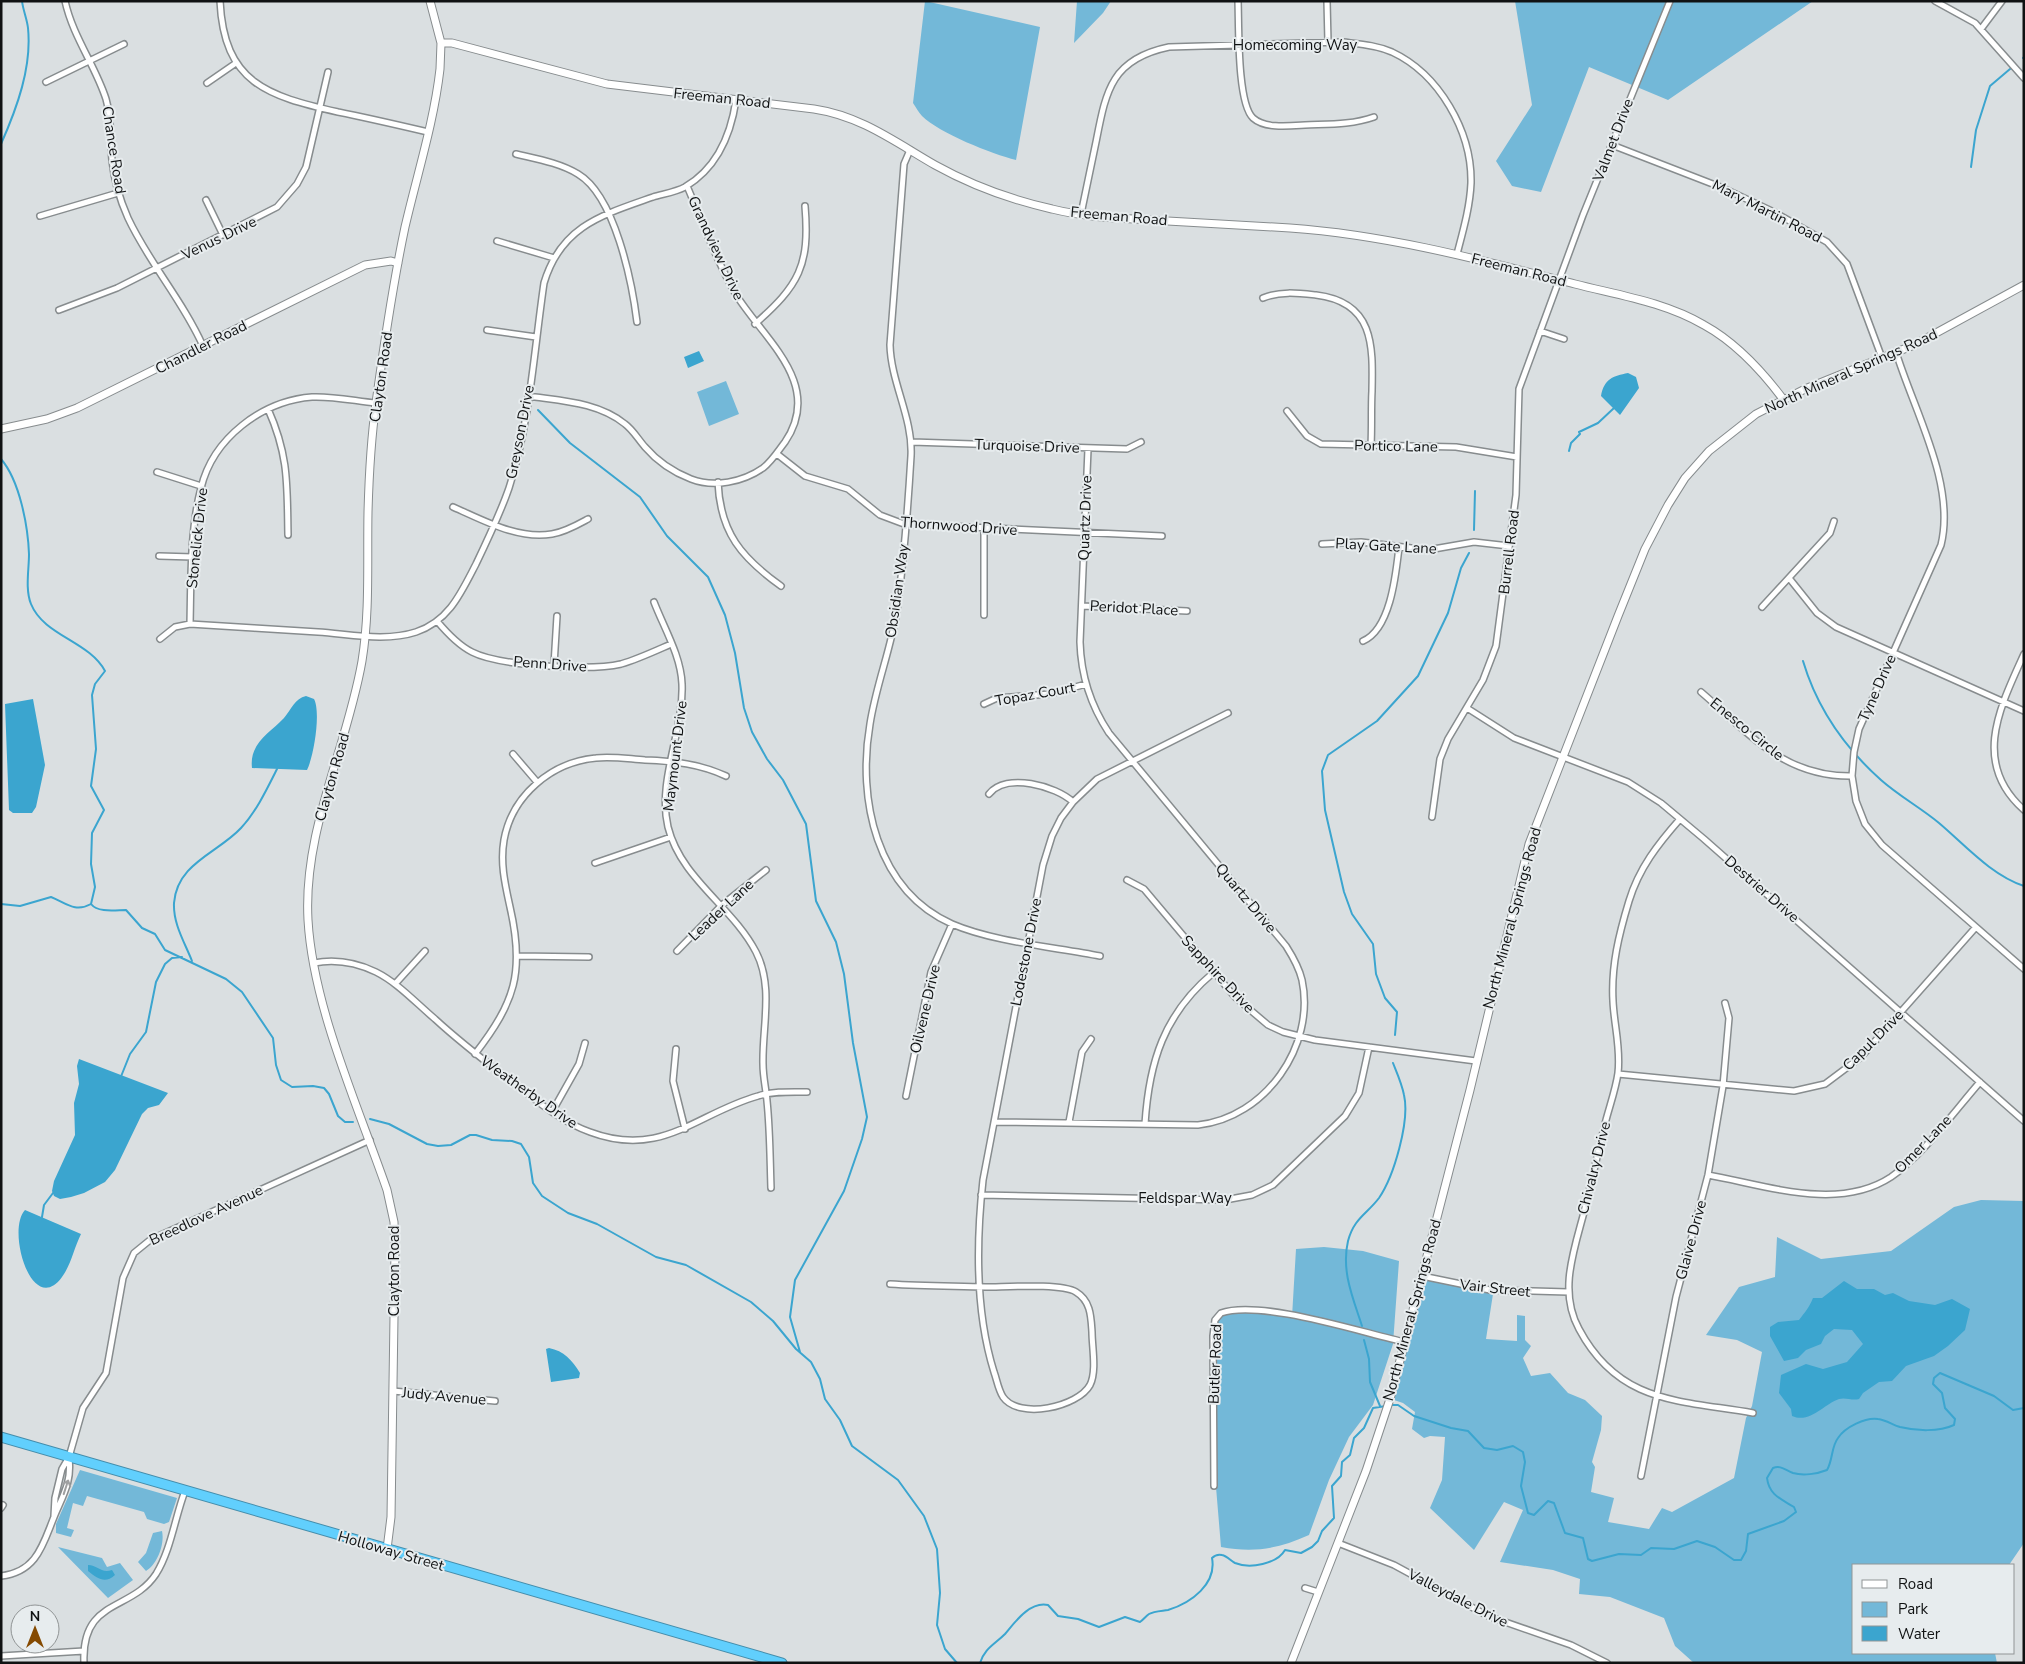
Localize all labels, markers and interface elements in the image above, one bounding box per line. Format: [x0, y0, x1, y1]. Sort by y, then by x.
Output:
street label: Homecoming Way [1233, 35, 1358, 55]
street label: Freeman Road [673, 83, 771, 113]
street label: Valmet Drive [1588, 96, 1638, 185]
street label: Chance Road [97, 105, 131, 195]
street label: Mary Martin Road [1709, 175, 1825, 247]
street label: Grandview Drive [683, 193, 749, 303]
street label: Freeman Road [1070, 202, 1168, 230]
street label: Venus Drive [177, 211, 260, 265]
street label: Freeman Road [1469, 249, 1569, 291]
street label: Chandler Road [152, 315, 250, 379]
street label: North Mineral Springs Road [1761, 324, 1941, 418]
street label: Clayton Road [365, 331, 397, 423]
street label: Greyson Drive [501, 383, 539, 481]
street label: Turquoise Drive [974, 434, 1080, 458]
street label: Portico Lane [1354, 435, 1438, 457]
street label: Quartz Drive [1074, 475, 1096, 561]
street label: Stonelick Drive [182, 487, 212, 589]
street label: Burrell Road [1494, 509, 1524, 595]
street label: Thornwood Drive [900, 512, 1018, 540]
street label: Play Gate Lane [1335, 533, 1437, 559]
street label: Obsidian Way [881, 542, 914, 639]
street label: Peridot Place [1089, 596, 1179, 620]
street label: Penn Drive [513, 651, 587, 677]
street label: Tyne Drive [1853, 651, 1901, 725]
street label: Topaz Court [993, 677, 1077, 711]
street label: Enesco Circle [1706, 693, 1788, 765]
street label: Maymount Drive [658, 700, 692, 812]
street label: Clayton Road [310, 730, 354, 824]
street label: North Mineral Springs Road [1478, 825, 1546, 1011]
street label: Destrier Drive [1720, 851, 1804, 927]
street label: Quartz Drive [1211, 859, 1281, 937]
street label: Leader Lane [684, 875, 758, 945]
street label: Lodestone Drive [1006, 896, 1046, 1008]
street label: Sapphire Drive [1177, 931, 1259, 1017]
street label: Oilvene Drive [905, 963, 945, 1055]
street label: Capul Drive [1838, 1005, 1908, 1075]
street label: Weatherby Drive [476, 1051, 582, 1133]
street label: Omer Lane [1890, 1110, 1956, 1178]
street label: Chivalry Drive [1573, 1119, 1615, 1217]
street label: Breedlove Avenue [146, 1180, 266, 1250]
street label: Feldspar Way [1138, 1188, 1232, 1208]
street label: Glaive Drive [1671, 1198, 1711, 1282]
street label: North Mineral Springs Road [1378, 1217, 1446, 1403]
street label: Clayton Road [384, 1225, 404, 1317]
street label: Vair Street [1458, 1274, 1532, 1302]
street label: Butler Road [1204, 1324, 1226, 1404]
street label: Judy Avenue [400, 1382, 487, 1410]
one-way arrow [62, 1480, 71, 1496]
street label: Holloway Street [336, 1526, 447, 1576]
street label: Valleydale Drive [1403, 1564, 1512, 1632]
legend [1852, 1564, 2015, 1654]
text: Road [1898, 1574, 1933, 1594]
text: Park [1898, 1599, 1928, 1619]
north arrow [10, 1604, 60, 1654]
text: N [30, 1607, 40, 1626]
text: Water [1898, 1624, 1941, 1644]

